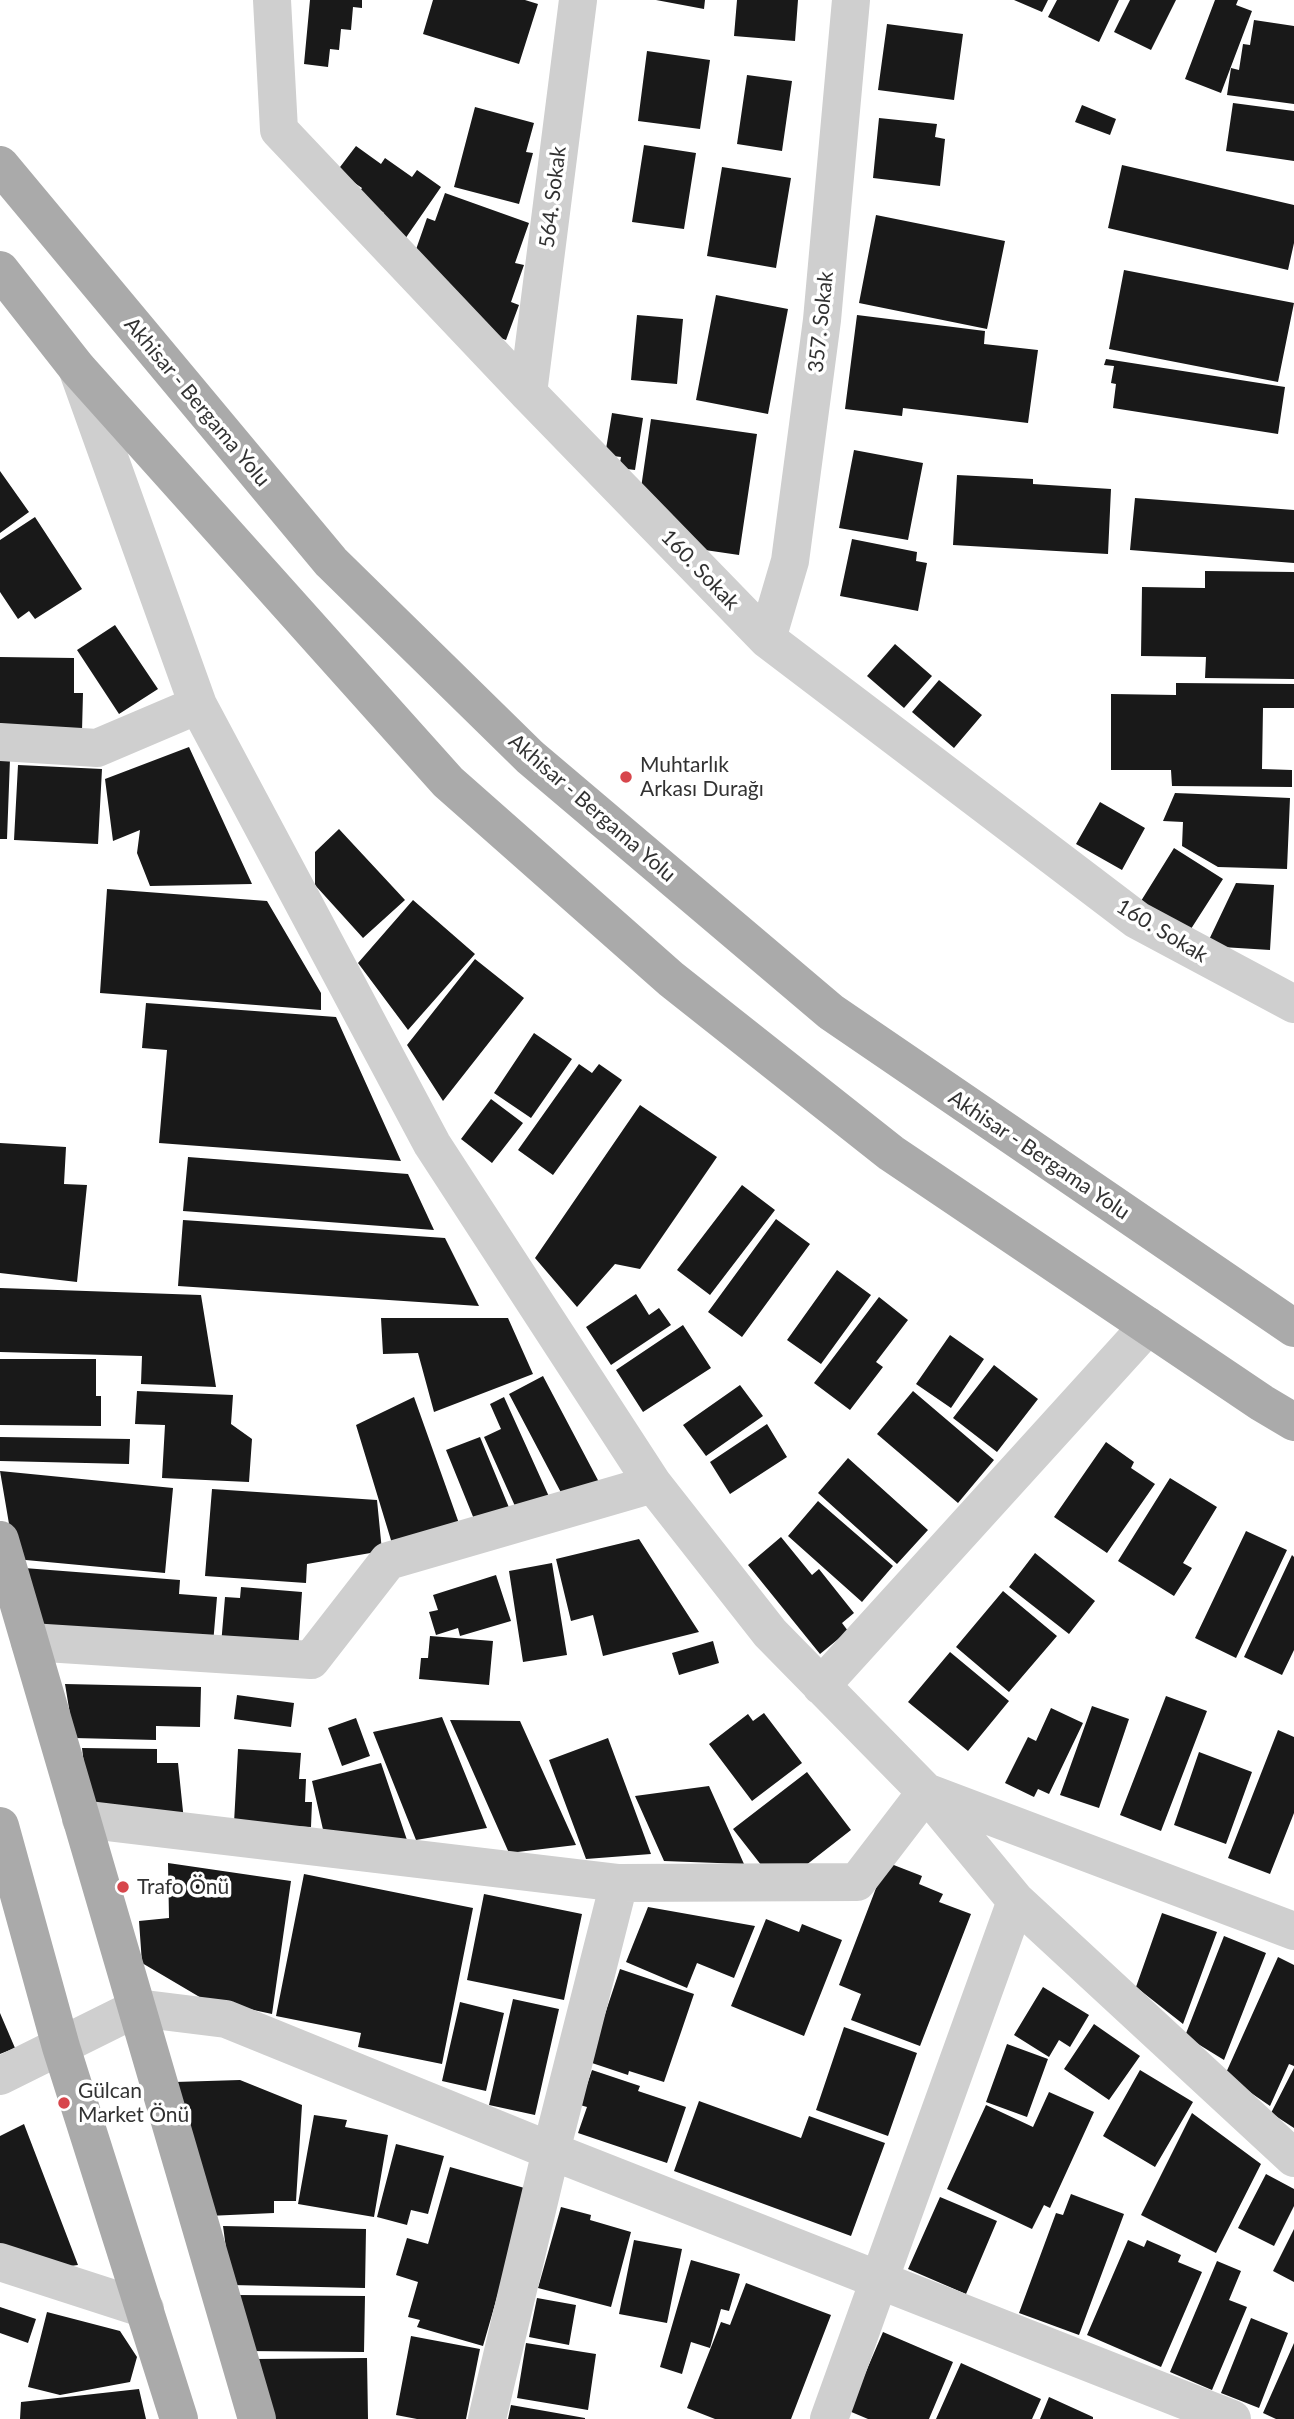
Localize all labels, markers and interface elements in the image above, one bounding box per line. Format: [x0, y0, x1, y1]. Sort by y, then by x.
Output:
street label: 564. Sokak [534, 145, 572, 249]
street label: 357. Sokak [803, 270, 839, 374]
street label: Akhisar - Bergama Yolu [119, 312, 275, 492]
street label: 160. Sokak [656, 525, 744, 615]
street label: Akhisar - Bergama Yolu [503, 729, 681, 887]
place label: Muhtarlık Arkası Durağı [640, 752, 764, 802]
marker: Muhtarlık Arkası Durağı [618, 769, 634, 785]
street label: 160. Sokak [1112, 894, 1212, 968]
street label: Akhisar - Bergama Yolu [944, 1085, 1134, 1225]
place label: Trafo Önü [137, 1874, 229, 1900]
marker: Trafo Önü [115, 1879, 131, 1895]
place label: Gülcan Market Önü [78, 2078, 189, 2128]
marker: Gülcan Market Önü [56, 2095, 72, 2111]

